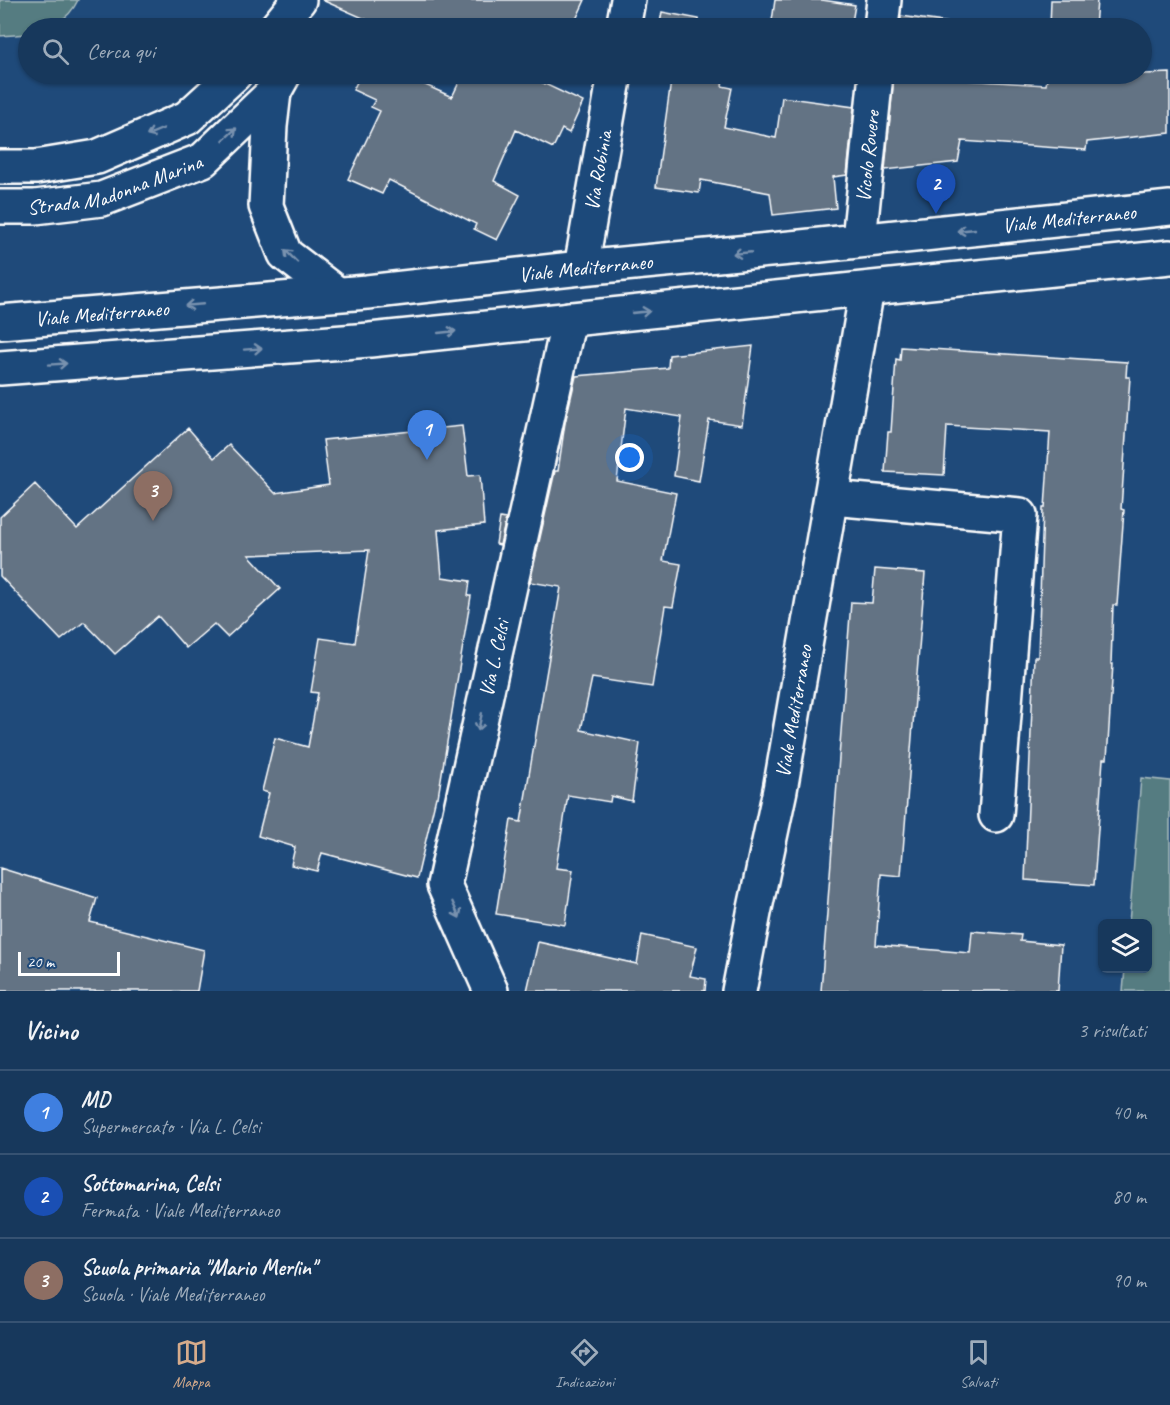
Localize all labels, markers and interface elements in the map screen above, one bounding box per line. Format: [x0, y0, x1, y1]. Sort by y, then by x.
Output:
search box [18, 18, 1152, 84]
icon: search [39, 35, 72, 68]
text: Cerca qui [87, 37, 155, 65]
street label: Vicolo Rovere [850, 108, 885, 203]
street label: Via Robinia [578, 126, 618, 212]
one-way arrow [146, 127, 165, 138]
one-way arrow [222, 127, 237, 142]
street label: Strada Madonna Marina [27, 148, 207, 220]
pin: 2 [916, 164, 956, 214]
street label: Viale Mediterraneo [1001, 199, 1139, 239]
one-way arrow [956, 225, 976, 236]
street label: Viale Mediterraneo [517, 248, 655, 288]
one-way arrow [733, 248, 753, 259]
one-way arrow [283, 249, 298, 263]
street label: Viale Mediterraneo [34, 295, 171, 332]
one-way arrow [184, 300, 204, 311]
one-way arrow [631, 306, 650, 317]
one-way arrow [437, 326, 456, 337]
one-way arrow [242, 343, 262, 354]
one-way arrow [48, 358, 68, 369]
pin: 1 [408, 410, 446, 460]
your location [615, 443, 644, 472]
pin: 3 [134, 472, 172, 521]
street label: Via L. Celsi [473, 615, 516, 699]
street label: Viale Mediterraneo [769, 641, 818, 780]
one-way arrow [474, 711, 485, 731]
one-way arrow [450, 901, 462, 919]
map controls [1098, 919, 1152, 973]
button: layers [1098, 919, 1152, 973]
scale bar [18, 949, 120, 976]
text: 20 m [27, 952, 54, 972]
text: Vicino [24, 1014, 78, 1047]
text: 3 risultati [1078, 1018, 1146, 1043]
text: MD [81, 1086, 110, 1114]
text: 1 [39, 1100, 48, 1125]
text: 40 m [1112, 1100, 1146, 1125]
text: Supermercato · Via L. Celsi [81, 1114, 261, 1139]
text: Sottomarina, Celsi [81, 1170, 219, 1198]
text: 2 [39, 1184, 48, 1209]
text: 80 m [1112, 1184, 1146, 1209]
text: Fermata · Viale Mediterraneo [81, 1198, 280, 1223]
text: Scuola primaria "Mario Merlin" [81, 1254, 316, 1282]
text: 3 [39, 1268, 48, 1293]
text: 90 m [1112, 1268, 1146, 1293]
text: Scuola · Viale Mediterraneo [81, 1282, 264, 1307]
tab: Mappa [173, 1336, 210, 1392]
tab: Indicazioni [555, 1336, 614, 1392]
tab: Salvati [960, 1336, 997, 1392]

